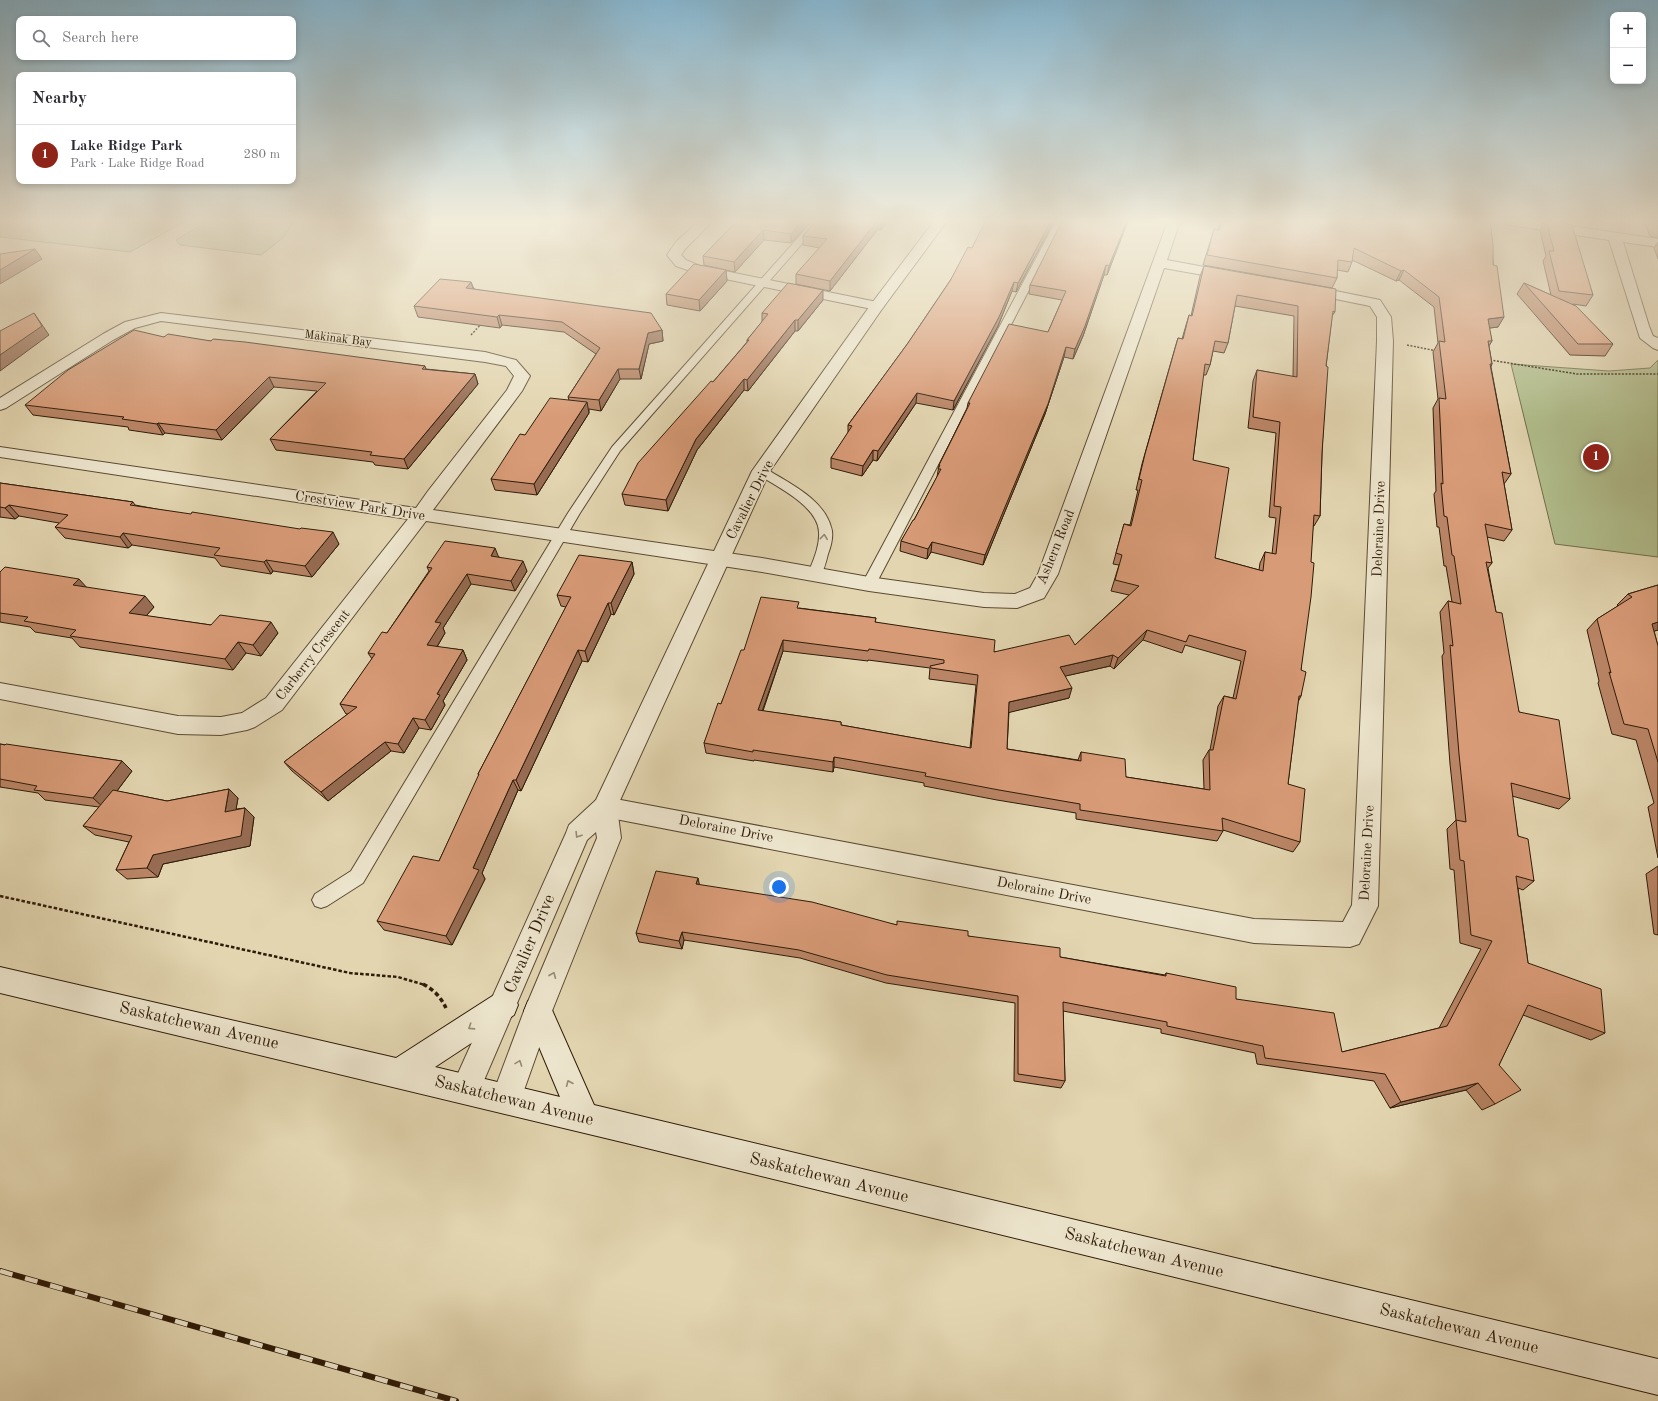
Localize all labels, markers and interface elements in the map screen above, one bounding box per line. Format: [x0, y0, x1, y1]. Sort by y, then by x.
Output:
map controls [1610, 12, 1646, 84]
button: + [1610, 12, 1646, 48]
search box [16, 16, 296, 60]
icon: search [30, 27, 52, 49]
text: Search here [62, 31, 139, 46]
button: − [1610, 48, 1646, 84]
text: Nearby [32, 90, 87, 107]
text: Lake Ridge Park [70, 139, 183, 154]
text: 1 [41, 148, 49, 161]
text: 280 m [243, 148, 280, 161]
text: Park · Lake Ridge Road [70, 157, 204, 170]
street label: Makinak Bay [304, 329, 373, 349]
pin: 1 [1583, 442, 1609, 472]
street label: Cavalier Drive [724, 458, 776, 542]
street label: Deloraine Drive [1370, 481, 1388, 577]
street label: Crestview Park Drive [294, 489, 426, 523]
street label: Ashern Road [1035, 508, 1077, 586]
one-way arrow [820, 534, 829, 540]
street label: Carberry Crescent [273, 607, 353, 703]
street label: Deloraine Drive [1357, 805, 1377, 901]
street label: Deloraine Drive [678, 813, 774, 845]
one-way arrow [576, 831, 583, 838]
street label: Deloraine Drive [996, 875, 1092, 907]
your location [769, 877, 789, 897]
street label: Cavalier Drive [502, 892, 559, 996]
one-way arrow [548, 971, 556, 978]
street label: Saskatchewan Avenue [118, 999, 280, 1053]
one-way arrow [468, 1022, 475, 1029]
one-way arrow [515, 1059, 523, 1066]
street label: Saskatchewan Avenue [433, 1073, 595, 1129]
one-way arrow [566, 1080, 574, 1087]
street label: Saskatchewan Avenue [748, 1150, 910, 1206]
street label: Saskatchewan Avenue [1063, 1225, 1225, 1281]
street label: Saskatchewan Avenue [1378, 1301, 1540, 1357]

